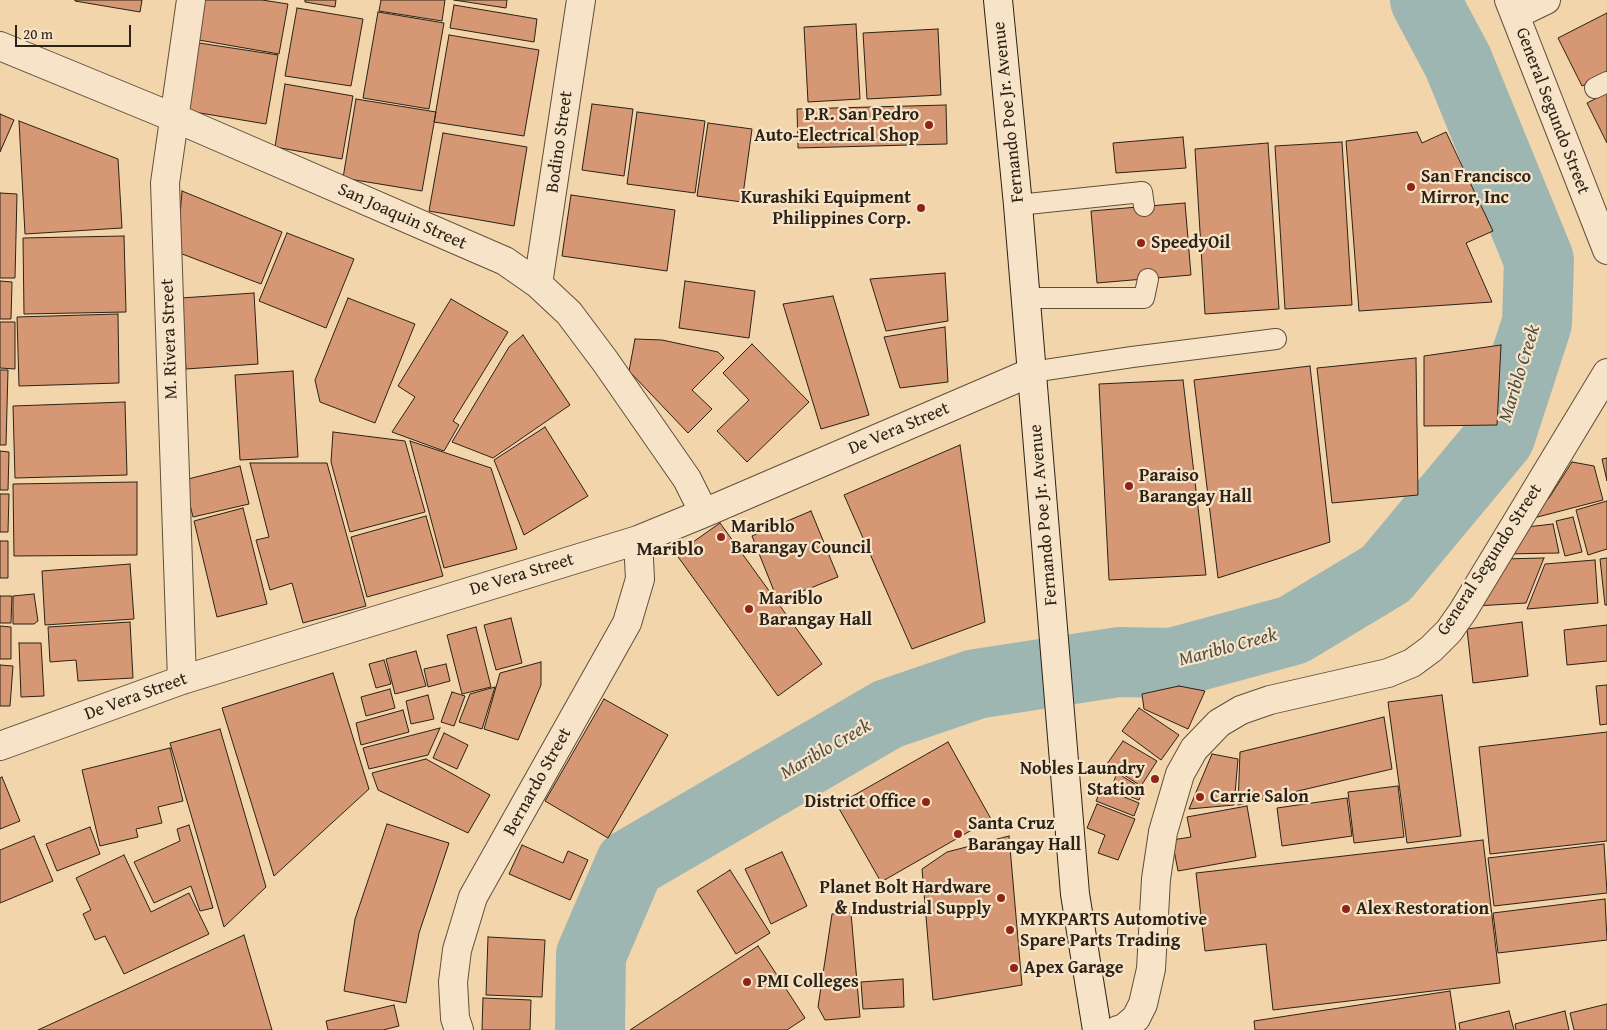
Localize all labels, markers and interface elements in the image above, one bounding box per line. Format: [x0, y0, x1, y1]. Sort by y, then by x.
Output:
scale bar [18, 15, 134, 47]
street label: Fernando Poe Jr. Avenue [989, 20, 1029, 204]
text: 20 m [23, 23, 53, 44]
street label: General Segundo Street [1510, 25, 1594, 197]
street label: Bodino Street [542, 90, 578, 194]
place label: P.R. San Pedro Auto-Electrical Shop [754, 104, 919, 146]
marker: P.R. San Pedro Auto-Electrical Shop [923, 119, 935, 131]
place label: San Francisco Mirror, Inc [1421, 166, 1531, 208]
street label: San Joaquin Street [334, 179, 470, 255]
marker: San Francisco Mirror, Inc [1405, 181, 1417, 193]
place label: Kurashiki Equipment Philippines Corp. [741, 187, 911, 230]
marker: Kurashiki Equipment Philippines Corp. [915, 202, 927, 214]
place label: SpeedyOil [1151, 232, 1230, 254]
marker: SpeedyOil [1135, 237, 1147, 249]
street label: M. Rivera Street [157, 278, 183, 400]
water label: Mariblo Creek [1494, 323, 1546, 425]
street label: De Vera Street [845, 398, 953, 460]
street label: Fernando Poe Jr. Avenue [1025, 423, 1063, 607]
place label: Paraiso Barangay Hall [1139, 465, 1252, 508]
marker: Paraiso Barangay Hall [1123, 480, 1135, 492]
street label: General Segundo Street [1433, 480, 1547, 640]
place label: Mariblo Barangay Council [731, 516, 871, 558]
marker: Mariblo Barangay Council [715, 531, 727, 543]
district label: Mariblo [636, 539, 704, 561]
street label: De Vera Street [467, 549, 577, 601]
place label: Mariblo Barangay Hall [759, 588, 872, 630]
marker: Mariblo Barangay Hall [743, 603, 755, 615]
water label: Mariblo Creek [1176, 624, 1280, 672]
street label: De Vera Street [82, 668, 190, 726]
water label: Mariblo Creek [777, 715, 875, 785]
street label: Bernardo Street [499, 724, 577, 840]
place label: Nobles Laundry Station [1020, 758, 1145, 801]
marker: Nobles Laundry Station [1149, 773, 1161, 785]
place label: Carrie Salon [1210, 786, 1309, 808]
place label: District Office [805, 791, 916, 813]
marker: Carrie Salon [1194, 791, 1206, 803]
marker: District Office [920, 796, 932, 808]
place label: Santa Cruz Barangay Hall [968, 813, 1081, 856]
marker: Santa Cruz Barangay Hall [952, 828, 964, 840]
place label: Planet Bolt Hardware & Industrial Supply [820, 877, 991, 920]
marker: Planet Bolt Hardware & Industrial Supply [995, 892, 1007, 904]
place label: Alex Restoration [1356, 898, 1489, 920]
marker: Alex Restoration [1340, 903, 1352, 915]
place label: MYKPARTS Automotive Spare Parts Trading [1020, 909, 1207, 952]
marker: MYKPARTS Automotive Spare Parts Trading [1004, 924, 1016, 936]
place label: Apex Garage [1024, 957, 1124, 979]
marker: Apex Garage [1008, 962, 1020, 974]
place label: PMI Colleges [757, 971, 859, 993]
marker: PMI Colleges [741, 976, 753, 988]

